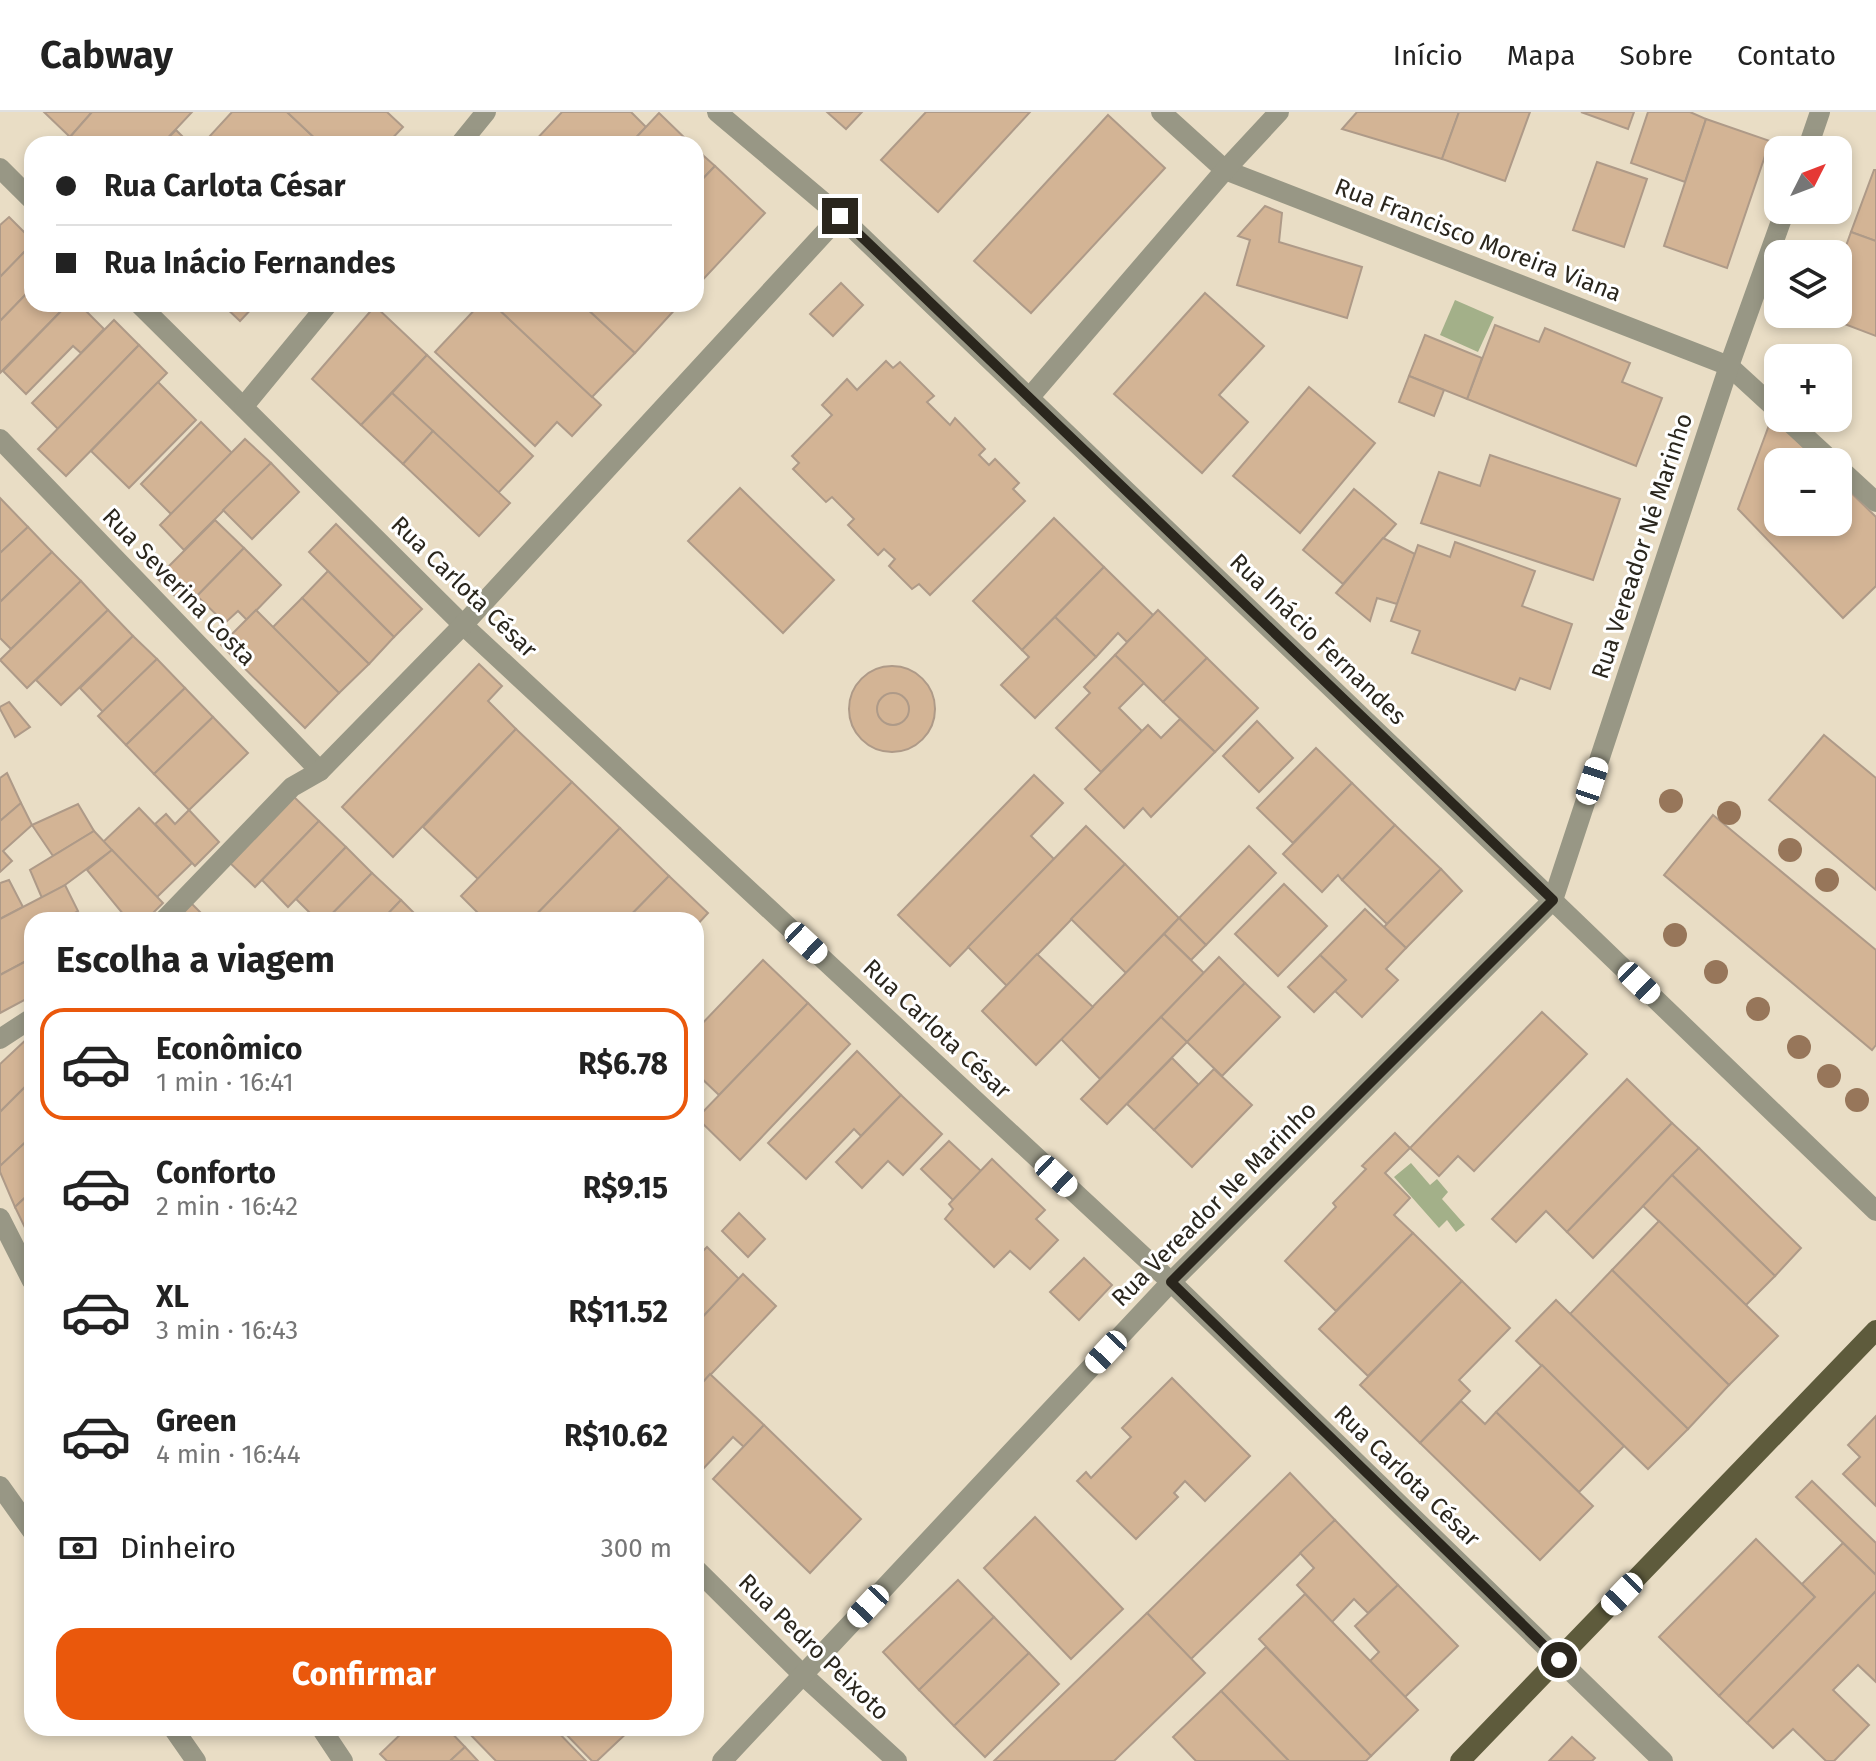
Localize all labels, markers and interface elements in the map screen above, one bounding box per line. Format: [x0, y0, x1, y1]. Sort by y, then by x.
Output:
text: Cabway [40, 32, 173, 78]
text: Início [1393, 39, 1463, 72]
text: Mapa [1507, 39, 1575, 72]
text: Sobre [1619, 39, 1693, 72]
text: Contato [1737, 39, 1836, 72]
north arrow [1764, 136, 1852, 224]
map controls [1764, 136, 1852, 536]
text: Rua Carlota César [104, 168, 346, 204]
street label: Rua Francisco Moreira Viana [1331, 172, 1625, 308]
route end [822, 198, 858, 234]
button: layers [1764, 240, 1852, 328]
text: Rua Inácio Fernandes [104, 245, 395, 281]
button: + [1764, 344, 1852, 432]
street label: Rua Vereador Né Marinho [1586, 410, 1698, 682]
button: − [1764, 448, 1852, 536]
street label: Rua Severina Costa [97, 502, 261, 672]
street label: Rua Carlota César [385, 510, 543, 664]
street label: Rua Inácio Fernandes [1224, 548, 1412, 730]
car [1573, 754, 1611, 808]
car [780, 918, 832, 968]
text: Escolha a viagem [56, 938, 335, 982]
street label: Rua Carlota César [857, 953, 1017, 1105]
car [1613, 958, 1665, 1008]
icon: car [60, 1028, 132, 1100]
text: Econômico [156, 1031, 302, 1067]
text: R$6.78 [578, 1046, 668, 1082]
text: 1 min · 16:41 [156, 1067, 294, 1098]
street label: Rua Vereador Ne Marinho [1106, 1096, 1322, 1312]
car [1030, 1151, 1082, 1201]
icon: car [60, 1152, 132, 1224]
text: Conforto [156, 1155, 276, 1191]
text: R$9.15 [583, 1170, 668, 1206]
text: 2 min · 16:42 [156, 1191, 298, 1222]
icon: car [60, 1276, 132, 1348]
text: XL [156, 1279, 189, 1315]
text: R$11.52 [568, 1294, 668, 1330]
text: 3 min · 16:43 [156, 1315, 298, 1346]
car [1081, 1326, 1131, 1378]
street label: Rua Carlota César [1328, 1399, 1486, 1553]
icon: car [60, 1400, 132, 1472]
text: Green [156, 1403, 237, 1439]
text: R$10.62 [564, 1418, 668, 1454]
text: 4 min · 16:44 [156, 1439, 300, 1470]
icon: cash [56, 1526, 100, 1570]
text: Dinheiro [120, 1530, 236, 1566]
text: 300 m [601, 1533, 672, 1564]
street label: Rua Pedro Peixoto [733, 1568, 895, 1726]
car [1597, 1568, 1647, 1620]
car [843, 1580, 893, 1632]
button: Confirmar [56, 1628, 672, 1720]
route start [1541, 1642, 1577, 1678]

